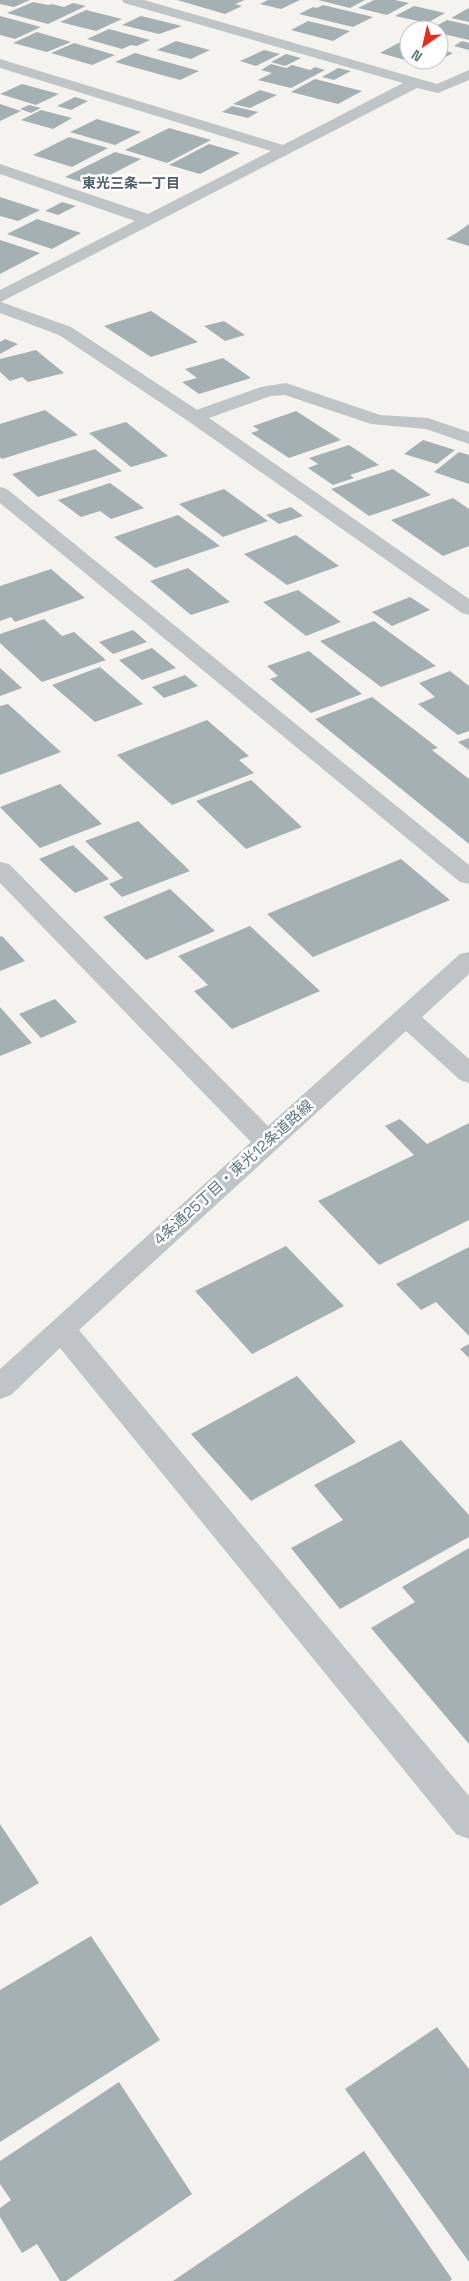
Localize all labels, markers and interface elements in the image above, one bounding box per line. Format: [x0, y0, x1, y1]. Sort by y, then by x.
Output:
north arrow [399, 20, 449, 70]
text: N [408, 46, 426, 66]
district label: 東光三条一丁目 [82, 174, 180, 192]
street label: 4条通25丁目・東光12条道路線 [149, 1095, 317, 1249]

